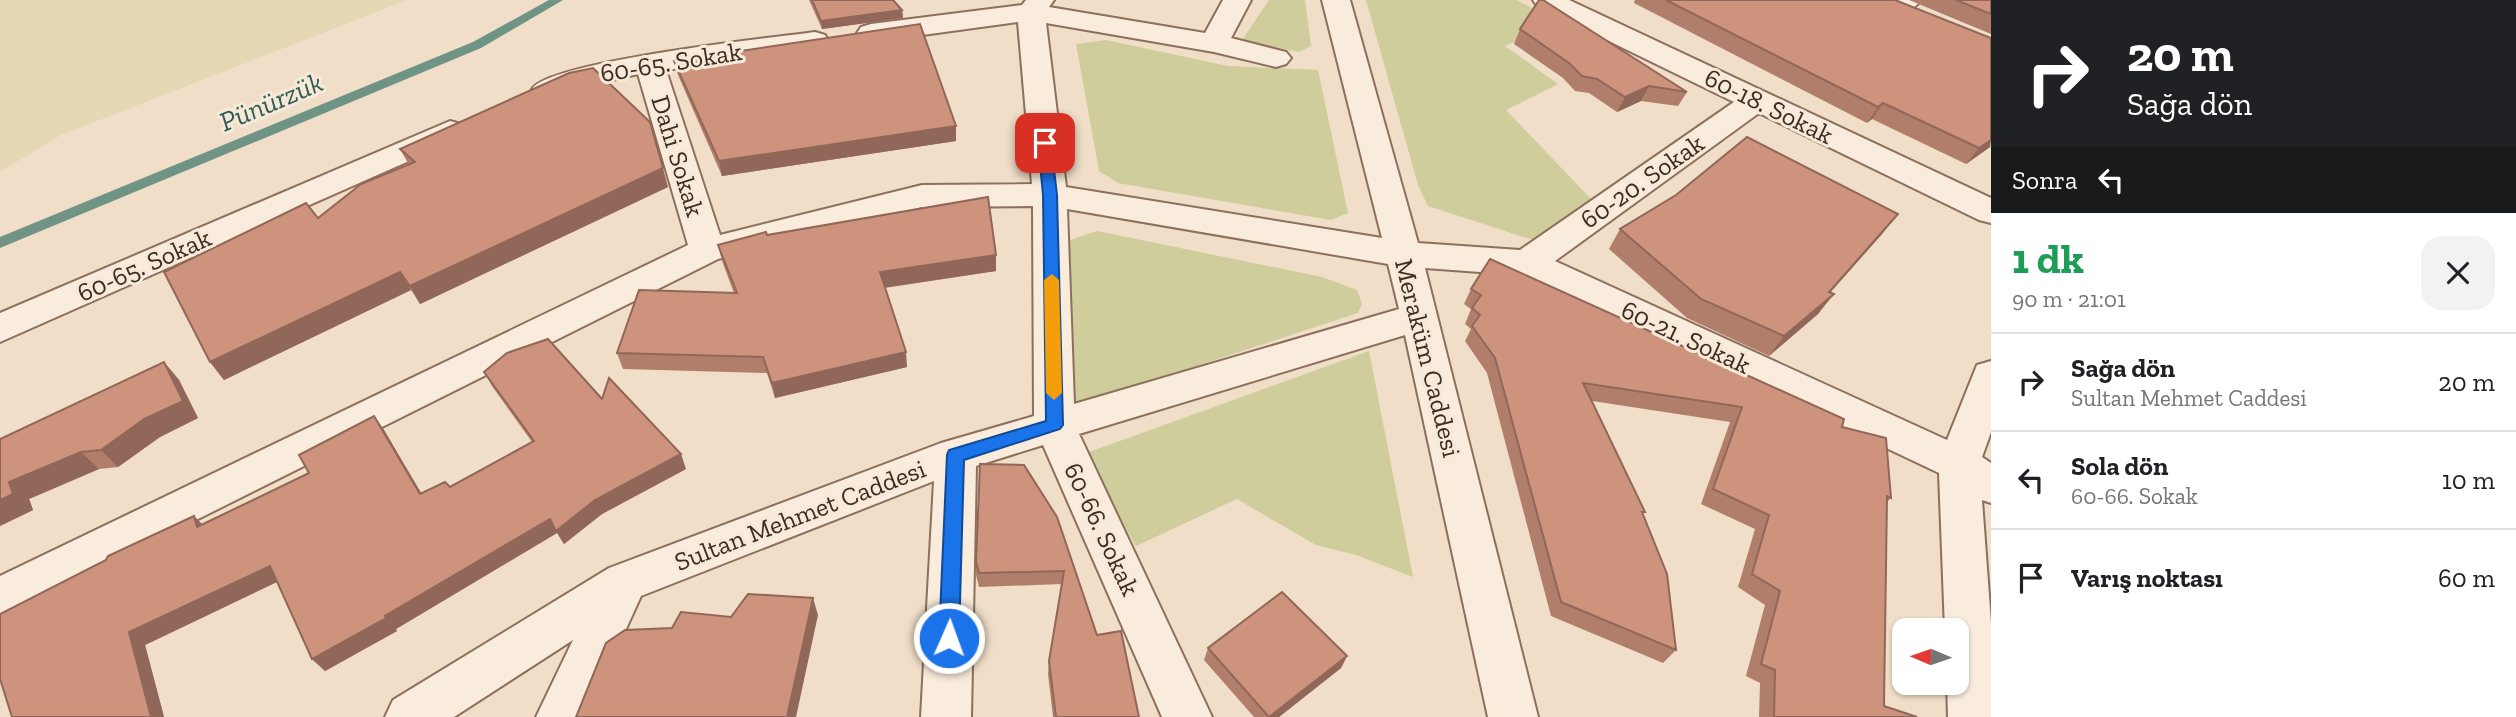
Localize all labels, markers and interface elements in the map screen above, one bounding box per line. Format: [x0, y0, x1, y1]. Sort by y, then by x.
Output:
text: 20 m [2127, 25, 2234, 84]
icon: right [2012, 28, 2103, 119]
street label: 60-65. Sokak [598, 35, 745, 89]
street label: 60-18. Sokak [1699, 61, 1839, 151]
water label: Pünürzük [214, 66, 328, 138]
text: Sağa dön [2127, 85, 2252, 123]
street label: Dahi Sokak [644, 91, 712, 221]
pin [1015, 113, 1075, 173]
icon: arrive [1026, 124, 1064, 162]
street label: 60-20. Sokak [1574, 126, 1710, 235]
icon: left [2092, 161, 2130, 199]
text: Sonra [2012, 164, 2078, 196]
street label: 60-65. Sokak [72, 221, 216, 309]
text: 1 dk [2012, 233, 2084, 284]
button: close [2421, 236, 2495, 310]
street label: Meraküm Caddesi [1388, 256, 1468, 460]
text: 90 m · 21:01 [2012, 285, 2126, 313]
street label: 60-21. Sokak [1616, 293, 1756, 381]
text: Sağa dön [2071, 352, 2175, 384]
icon: right [2012, 363, 2050, 401]
text: 20 m [2438, 366, 2495, 398]
text: Sultan Mehmet Caddesi [2071, 384, 2307, 412]
text: Sola dön [2071, 450, 2168, 482]
street label: Sultan Mehmet Caddesi [670, 452, 930, 578]
street label: 60-66. Sokak [1057, 457, 1147, 601]
icon: left [2012, 461, 2050, 499]
text: 10 m [2442, 464, 2495, 496]
text: 60-66. Sokak [2071, 482, 2198, 510]
icon: arrive [2012, 559, 2050, 597]
text: Varış noktası [2071, 562, 2223, 594]
text: 60 m [2438, 562, 2495, 594]
position arrow [912, 601, 986, 675]
north arrow [1892, 618, 1969, 695]
map controls [1892, 618, 1969, 695]

